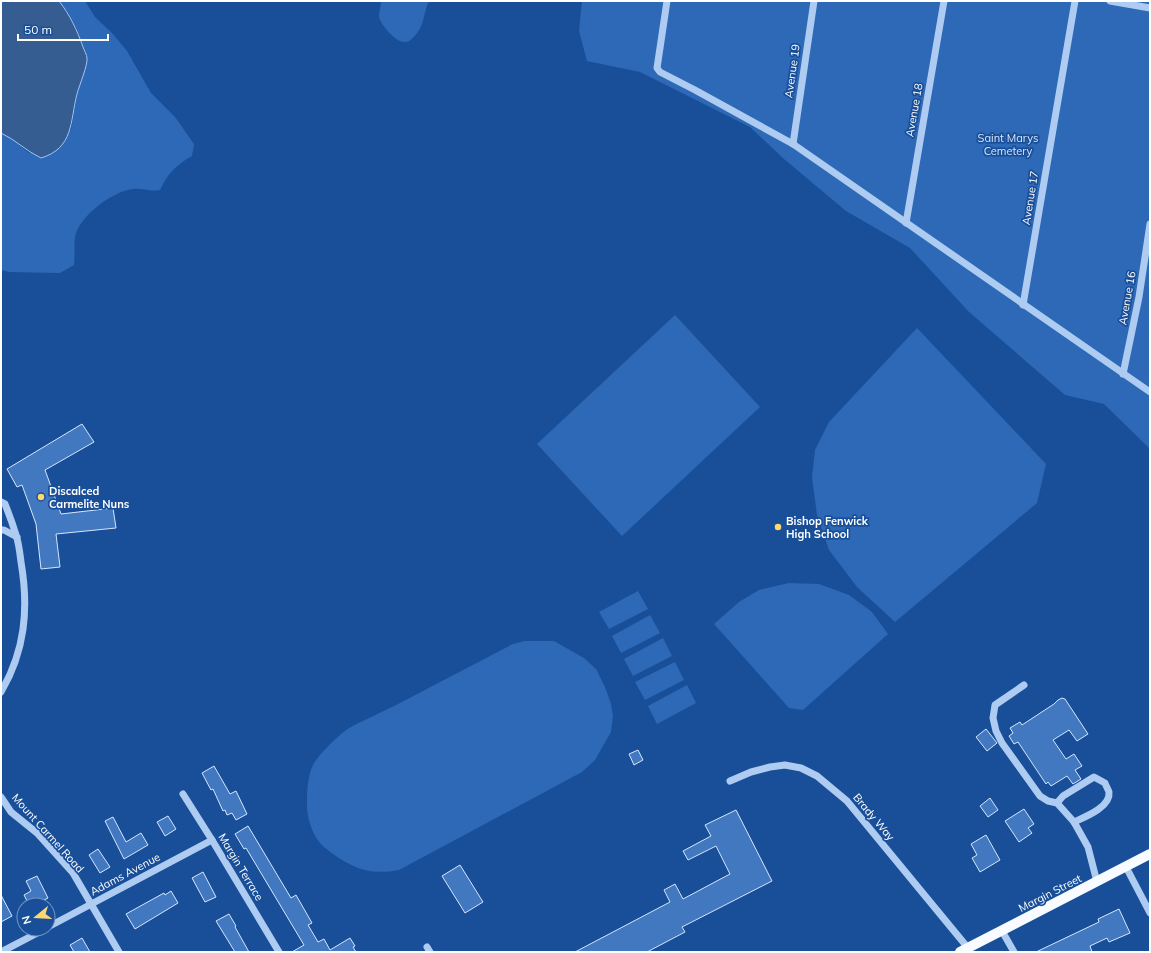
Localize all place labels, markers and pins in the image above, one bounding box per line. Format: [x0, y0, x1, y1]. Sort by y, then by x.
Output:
place label: Discalced Carmelite Nuns [49, 484, 130, 511]
marker: Discalced Carmelite Nuns [36, 492, 46, 502]
place label: Bishop Fenwick High School [786, 514, 869, 541]
marker: Bishop Fenwick High School [773, 522, 783, 532]

